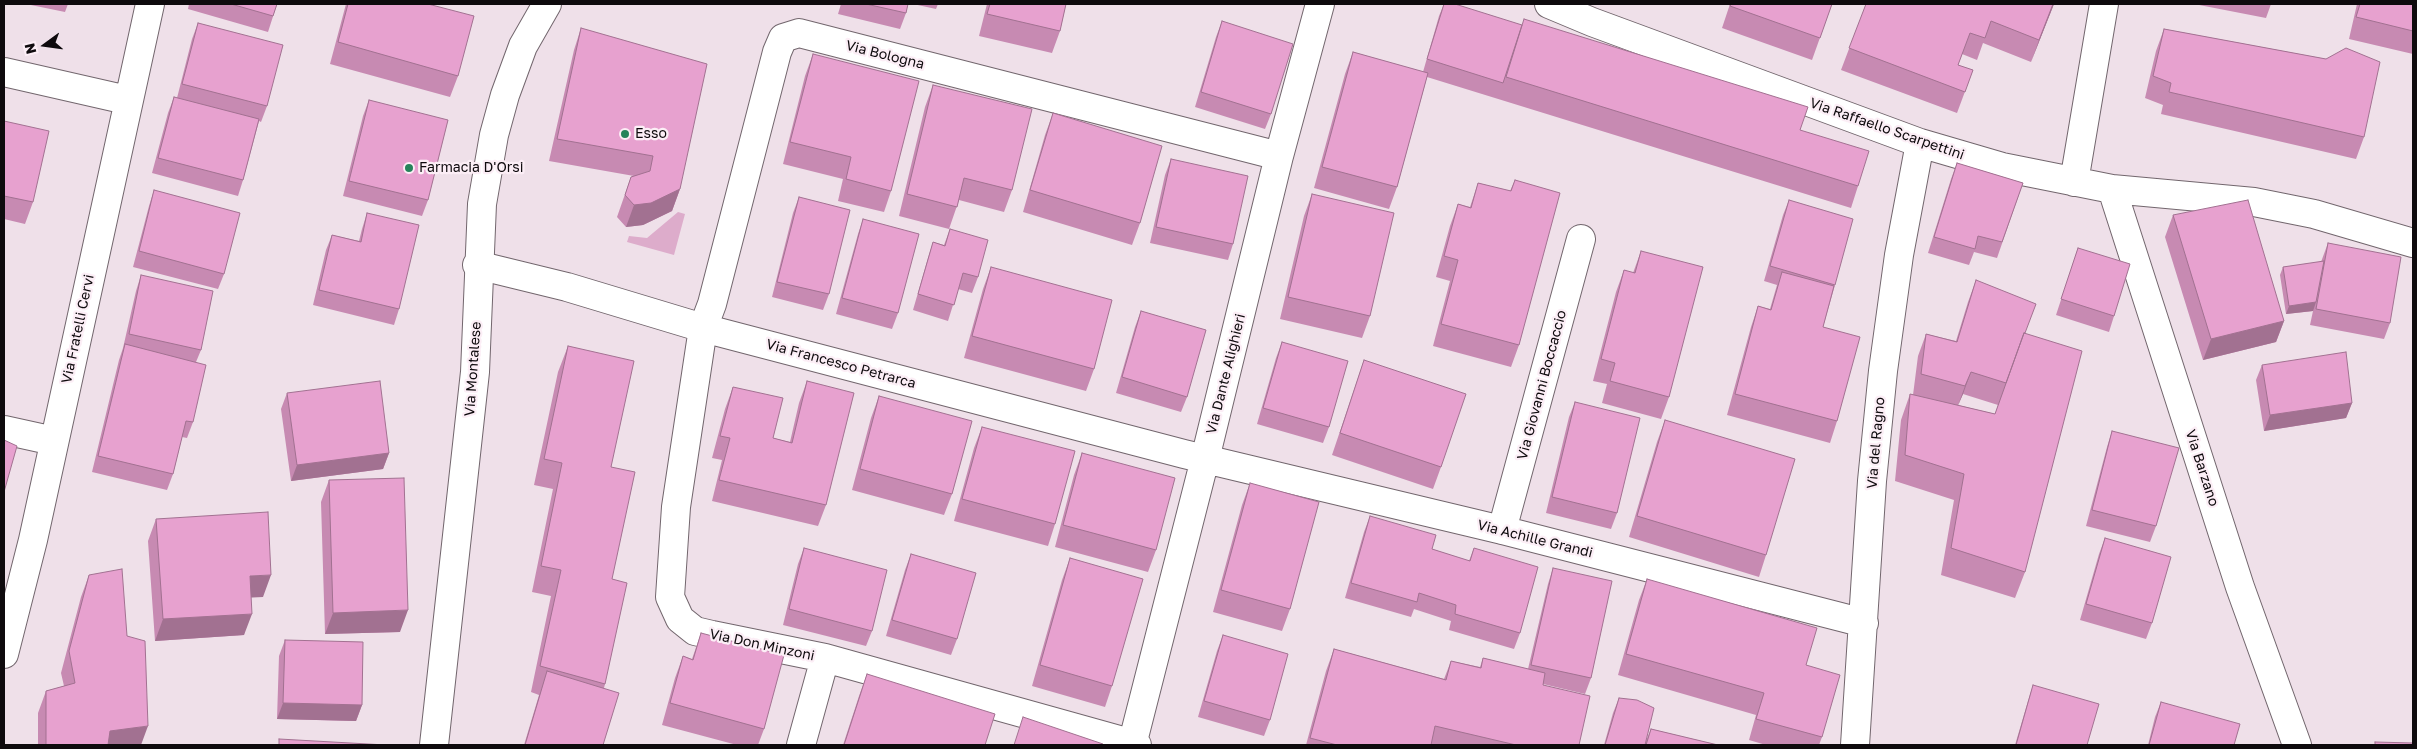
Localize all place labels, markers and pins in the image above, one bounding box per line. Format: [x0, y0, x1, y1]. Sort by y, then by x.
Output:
place label: Esso [635, 126, 667, 142]
marker: Esso [619, 128, 631, 140]
place label: Farmacia D'Orsi [419, 160, 523, 176]
marker: Farmacia D'Orsi [403, 162, 415, 174]

